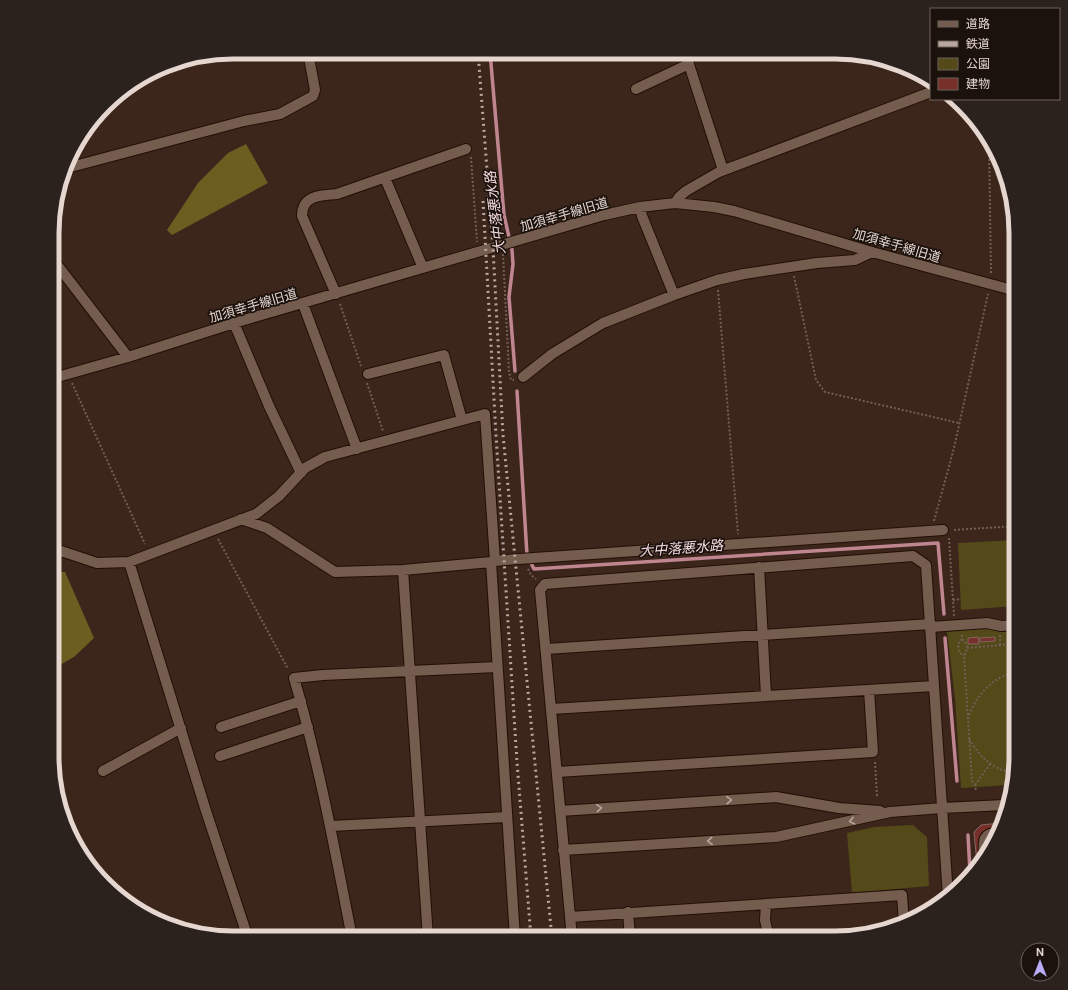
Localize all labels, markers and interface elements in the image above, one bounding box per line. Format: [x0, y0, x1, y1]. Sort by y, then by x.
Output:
legend [930, 8, 1060, 100]
text: 道路 [966, 16, 990, 32]
text: 鉄道 [966, 36, 990, 52]
text: 公園 [966, 56, 990, 72]
text: 建物 [966, 76, 990, 92]
water label: 大中落悪水路 [481, 169, 509, 256]
street label: 加須幸手線旧道 [518, 194, 610, 235]
street label: 加須幸手線旧道 [851, 225, 943, 266]
street label: 加須幸手線旧道 [207, 285, 299, 326]
water label: 大中落悪水路 [638, 536, 725, 560]
one-way arrow [726, 796, 732, 804]
one-way arrow [596, 804, 602, 813]
one-way arrow [849, 816, 855, 824]
one-way arrow [707, 837, 713, 846]
north arrow [1020, 942, 1060, 982]
text: N [1036, 945, 1044, 959]

